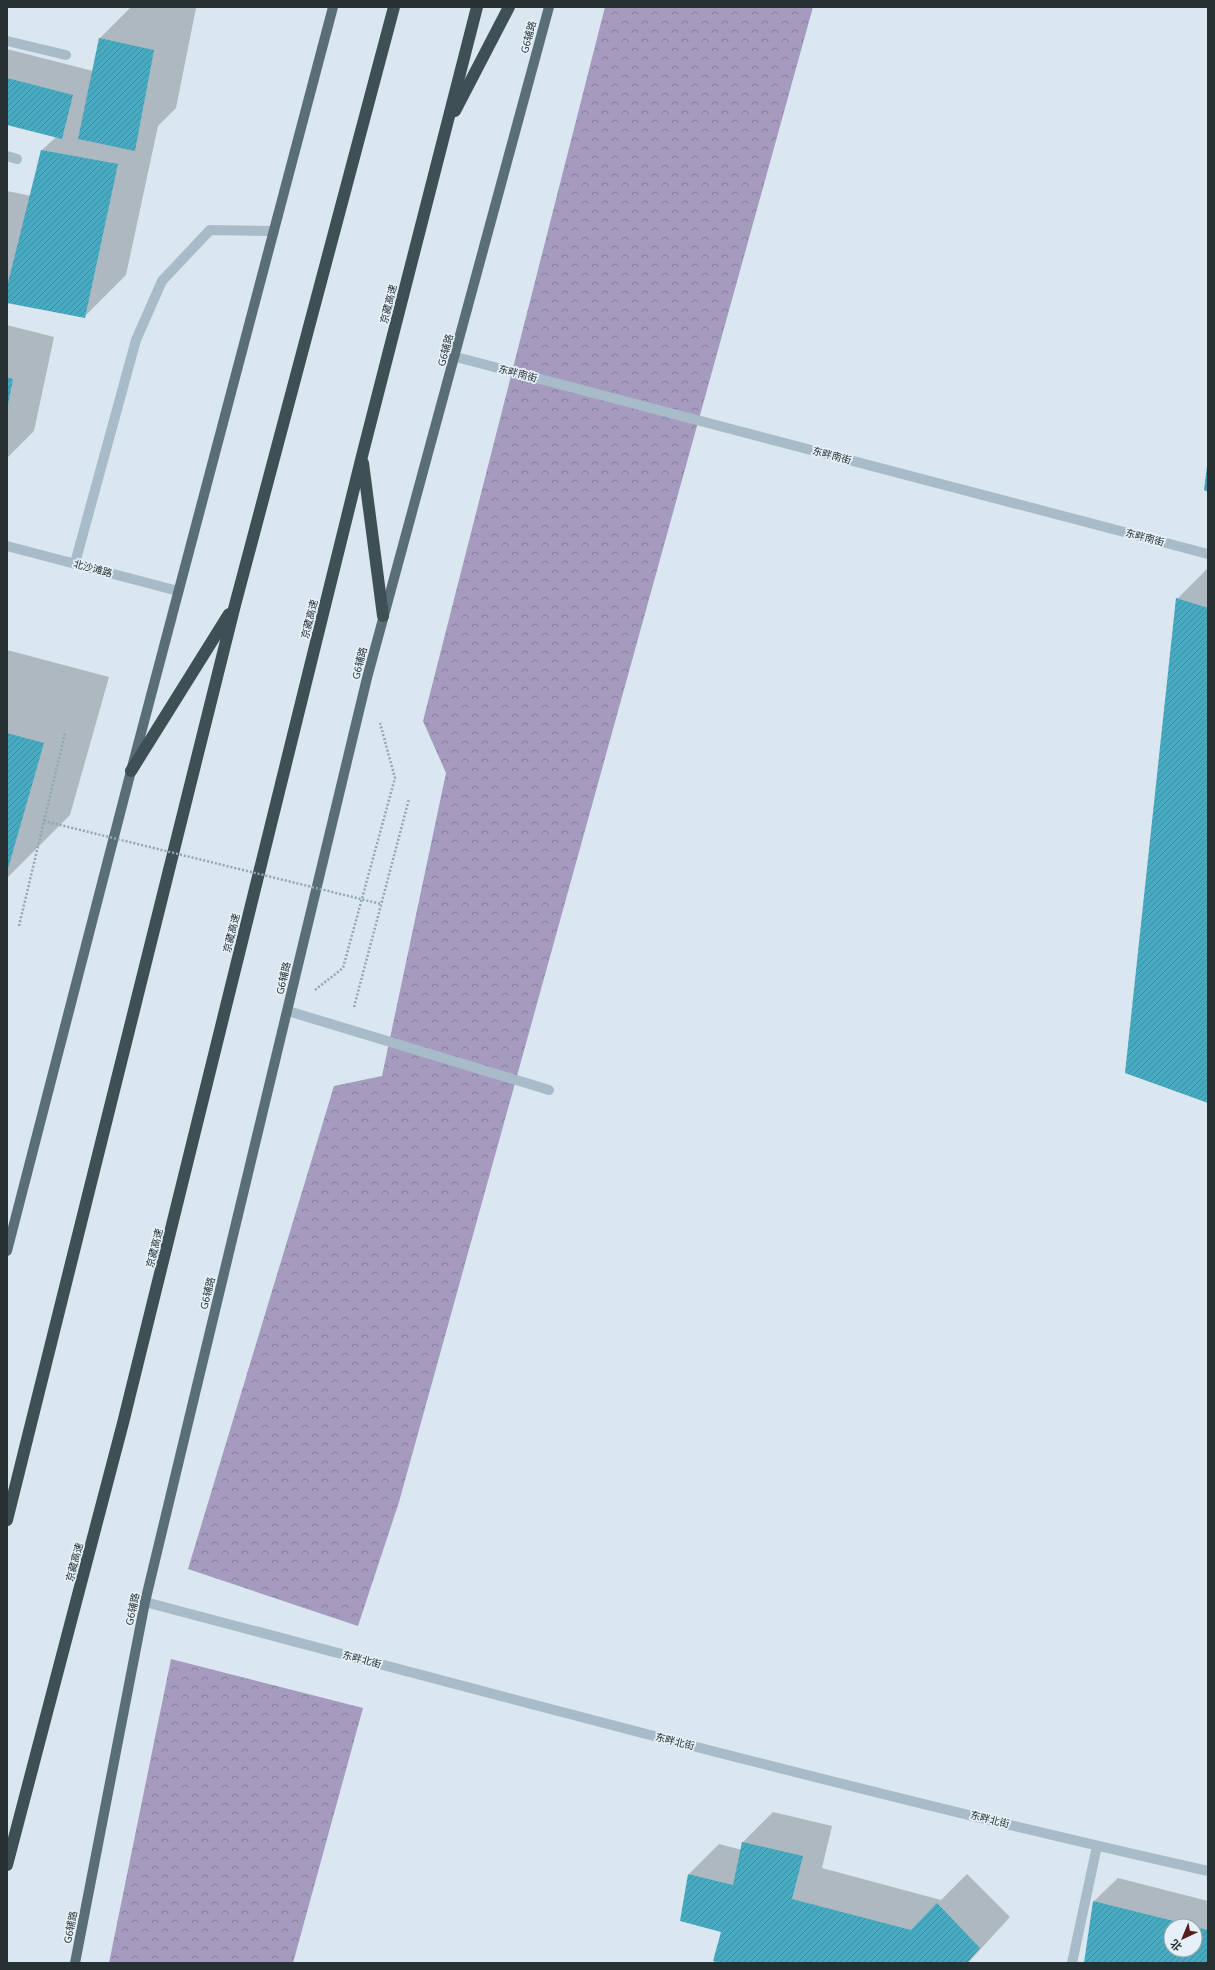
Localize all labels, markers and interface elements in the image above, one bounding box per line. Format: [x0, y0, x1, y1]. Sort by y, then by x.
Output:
street label: G6辅路 [517, 19, 539, 55]
street label: 京藏高速 [376, 283, 400, 325]
street label: G6辅路 [434, 332, 456, 368]
street label: 东畔南街 [497, 361, 539, 385]
street label: 东畔南街 [811, 443, 853, 467]
street label: 东畔南街 [1124, 525, 1166, 549]
street label: 北沙滩路 [72, 556, 114, 580]
street label: 京藏高速 [297, 598, 321, 640]
street label: G6辅路 [348, 645, 370, 681]
street label: 京藏高速 [219, 912, 243, 954]
street label: G6辅路 [272, 960, 294, 996]
street label: 京藏高速 [142, 1227, 166, 1269]
street label: G6辅路 [196, 1275, 218, 1311]
street label: 京藏高速 [62, 1541, 86, 1583]
street label: G6辅路 [122, 1591, 142, 1627]
street label: 东畔北街 [341, 1647, 383, 1671]
street label: 东畔北街 [654, 1729, 696, 1753]
street label: 东畔北街 [969, 1807, 1011, 1831]
street label: G6辅路 [60, 1909, 80, 1945]
north arrow [1163, 1918, 1203, 1958]
text: 北 [1167, 1936, 1185, 1955]

